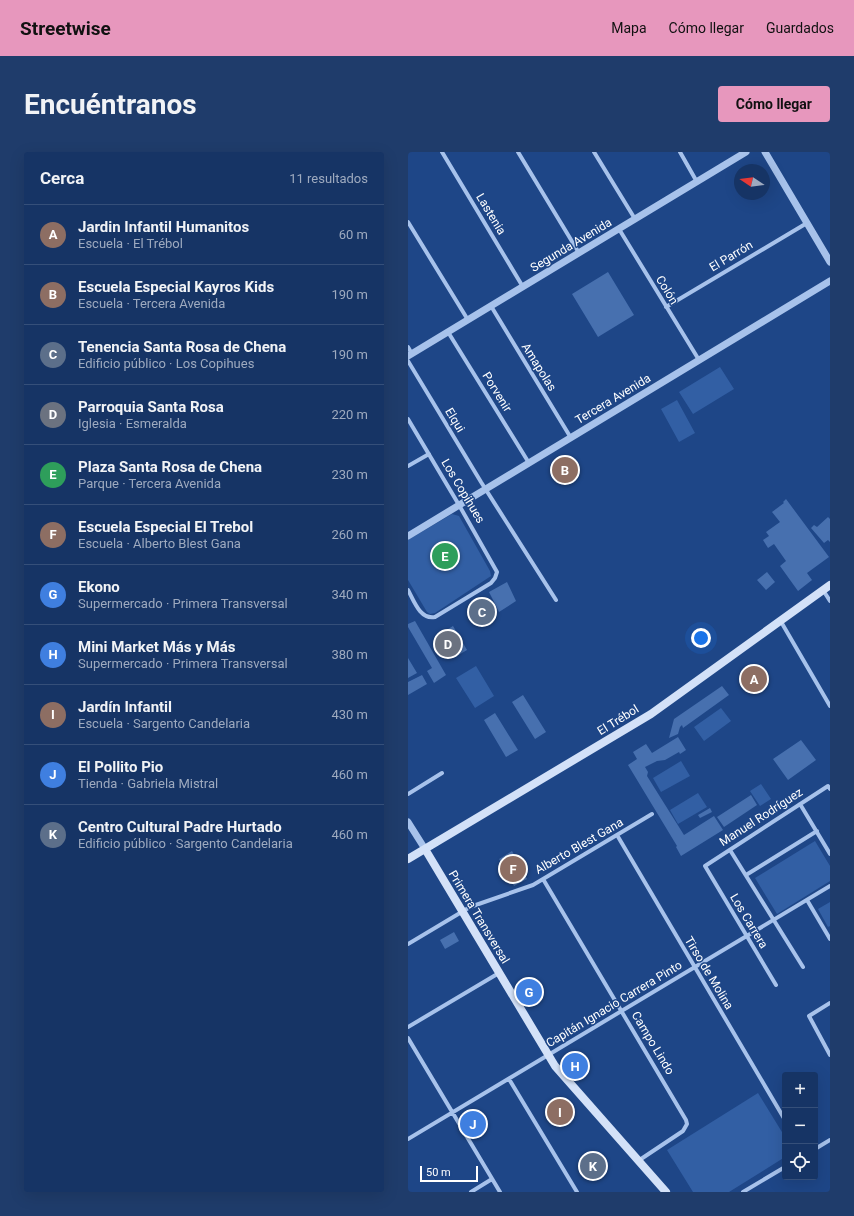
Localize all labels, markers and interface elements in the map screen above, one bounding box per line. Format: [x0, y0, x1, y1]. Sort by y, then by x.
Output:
text: Streetwise [20, 17, 111, 40]
text: Mapa [611, 20, 647, 36]
text: Cómo llegar [669, 20, 744, 36]
text: Guardados [766, 20, 834, 36]
button: Cómo llegar [718, 86, 830, 122]
text: Encuéntranos [24, 88, 197, 121]
north arrow [734, 164, 770, 200]
text: Cerca [40, 168, 84, 188]
text: 11 resultados [289, 171, 368, 186]
street label: Lastenia [473, 191, 509, 237]
street label: Segunda Avenida [528, 215, 614, 275]
text: Jardin Infantil Humanitos [78, 218, 249, 236]
text: A [49, 227, 57, 242]
text: 60 m [339, 227, 368, 242]
text: Escuela · El Trébol [78, 236, 183, 251]
street label: El Parrón [707, 238, 755, 274]
street label: Colón [653, 273, 681, 307]
text: Escuela Especial Kayros Kids [78, 278, 274, 296]
text: B [49, 287, 57, 302]
text: 190 m [331, 287, 368, 302]
text: Escuela · Tercera Avenida [78, 296, 225, 311]
text: Tenencia Santa Rosa de Chena [78, 338, 286, 356]
street label: Amapolas [519, 340, 559, 394]
text: C [49, 347, 57, 362]
text: 190 m [331, 347, 368, 362]
text: Edificio público · Los Copihues [78, 356, 254, 371]
street label: Porvenir [479, 370, 515, 414]
street label: Tercera Avenida [573, 371, 653, 427]
text: Parroquia Santa Rosa [78, 398, 224, 416]
street label: Elqui [442, 405, 468, 435]
text: D [49, 407, 57, 422]
text: 220 m [331, 407, 368, 422]
text: Iglesia · Esmeralda [78, 416, 187, 431]
pin: B [552, 455, 578, 485]
street label: Los Copihues [438, 456, 488, 526]
text: Plaza Santa Rosa de Chena [78, 458, 262, 476]
text: E [49, 467, 57, 482]
text: 230 m [331, 467, 368, 482]
text: Parque · Tercera Avenida [78, 476, 221, 491]
text: Escuela Especial El Trebol [78, 518, 253, 536]
text: F [49, 527, 57, 542]
text: 260 m [331, 527, 368, 542]
text: Escuela · Alberto Blest Gana [78, 536, 241, 551]
pin: E [432, 541, 458, 571]
text: Ekono [78, 578, 120, 596]
text: G [49, 587, 57, 602]
text: 340 m [331, 587, 368, 602]
text: Supermercado · Primera Transversal [78, 596, 288, 611]
pin: C [469, 597, 495, 627]
your location [691, 628, 711, 648]
pin: D [435, 629, 461, 659]
text: Mini Market Más y Más [78, 638, 235, 656]
text: H [48, 647, 58, 662]
text: 380 m [331, 647, 368, 662]
text: Supermercado · Primera Transversal [78, 656, 288, 671]
pin: A [741, 664, 767, 694]
text: Jardín Infantil [78, 698, 172, 716]
street label: El Trébol [595, 702, 641, 738]
text: I [51, 707, 55, 722]
text: 430 m [331, 707, 368, 722]
text: Escuela · Sargento Candelaria [78, 716, 250, 731]
text: El Pollito Pio [78, 758, 163, 776]
text: J [49, 767, 57, 782]
text: 460 m [331, 767, 368, 782]
text: Tienda · Gabriela Mistral [78, 776, 218, 791]
street label: Manuel Rodríguez [717, 785, 805, 849]
street label: Alberto Blest Gana [532, 815, 626, 877]
text: Centro Cultural Padre Hurtado [78, 818, 282, 836]
text: K [49, 827, 57, 842]
text: 460 m [331, 827, 368, 842]
text: Edificio público · Sargento Candelaria [78, 836, 293, 851]
pin: F [500, 854, 526, 884]
street label: Primera Transversal [446, 868, 512, 966]
street label: Los Carrera [727, 891, 771, 951]
street label: Tirso de Molina [682, 934, 736, 1012]
street label: Capitán Ignacio Carrera Pinto [544, 958, 685, 1050]
pin: G [516, 977, 542, 1007]
street label: Campo Lindo [629, 1009, 677, 1077]
pin: H [562, 1051, 588, 1081]
map controls [782, 1072, 818, 1180]
button: + [782, 1072, 818, 1108]
pin: I [547, 1097, 573, 1127]
button: − [782, 1108, 818, 1144]
pin: J [460, 1109, 486, 1139]
button: locate [782, 1144, 818, 1180]
pin: K [580, 1151, 606, 1181]
scale bar [420, 1164, 478, 1183]
text: 50 m [426, 1166, 451, 1179]

